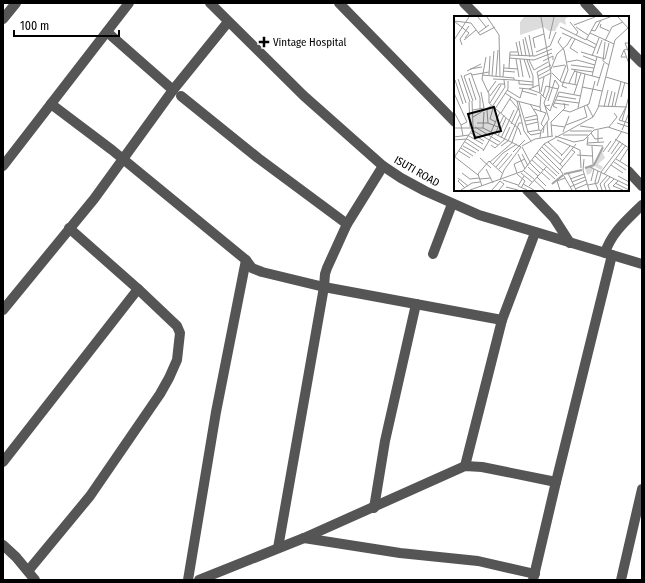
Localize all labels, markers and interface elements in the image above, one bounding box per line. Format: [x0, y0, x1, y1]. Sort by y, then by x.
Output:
scale bar [14, 12, 119, 38]
inset map [454, 16, 629, 191]
text: 100 m [20, 19, 49, 33]
marker: Vintage Hospital [258, 36, 270, 48]
place label: Vintage Hospital [273, 36, 347, 49]
street label: ISUTI ROAD [392, 153, 442, 190]

